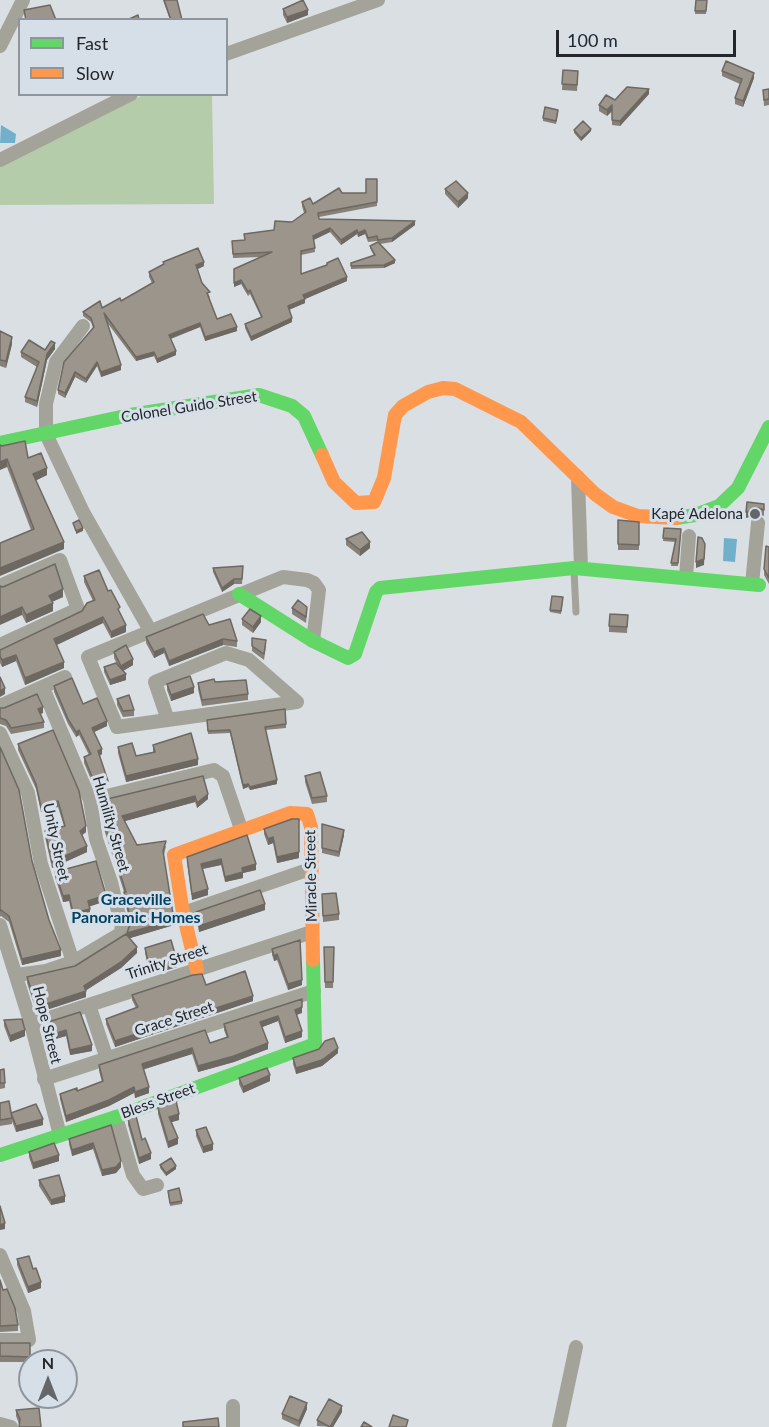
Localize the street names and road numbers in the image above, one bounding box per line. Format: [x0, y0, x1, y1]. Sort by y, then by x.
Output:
street label: Colonel Guido Street [120, 387, 258, 427]
street label: Humility Street [89, 774, 133, 874]
street label: Unity Street [39, 801, 73, 883]
street label: Miracle Street [301, 830, 321, 922]
street label: Trinity Street [124, 940, 210, 984]
street label: Hope Street [29, 984, 65, 1066]
street label: Grace Street [132, 998, 216, 1040]
street label: Bless Street [119, 1079, 197, 1123]

